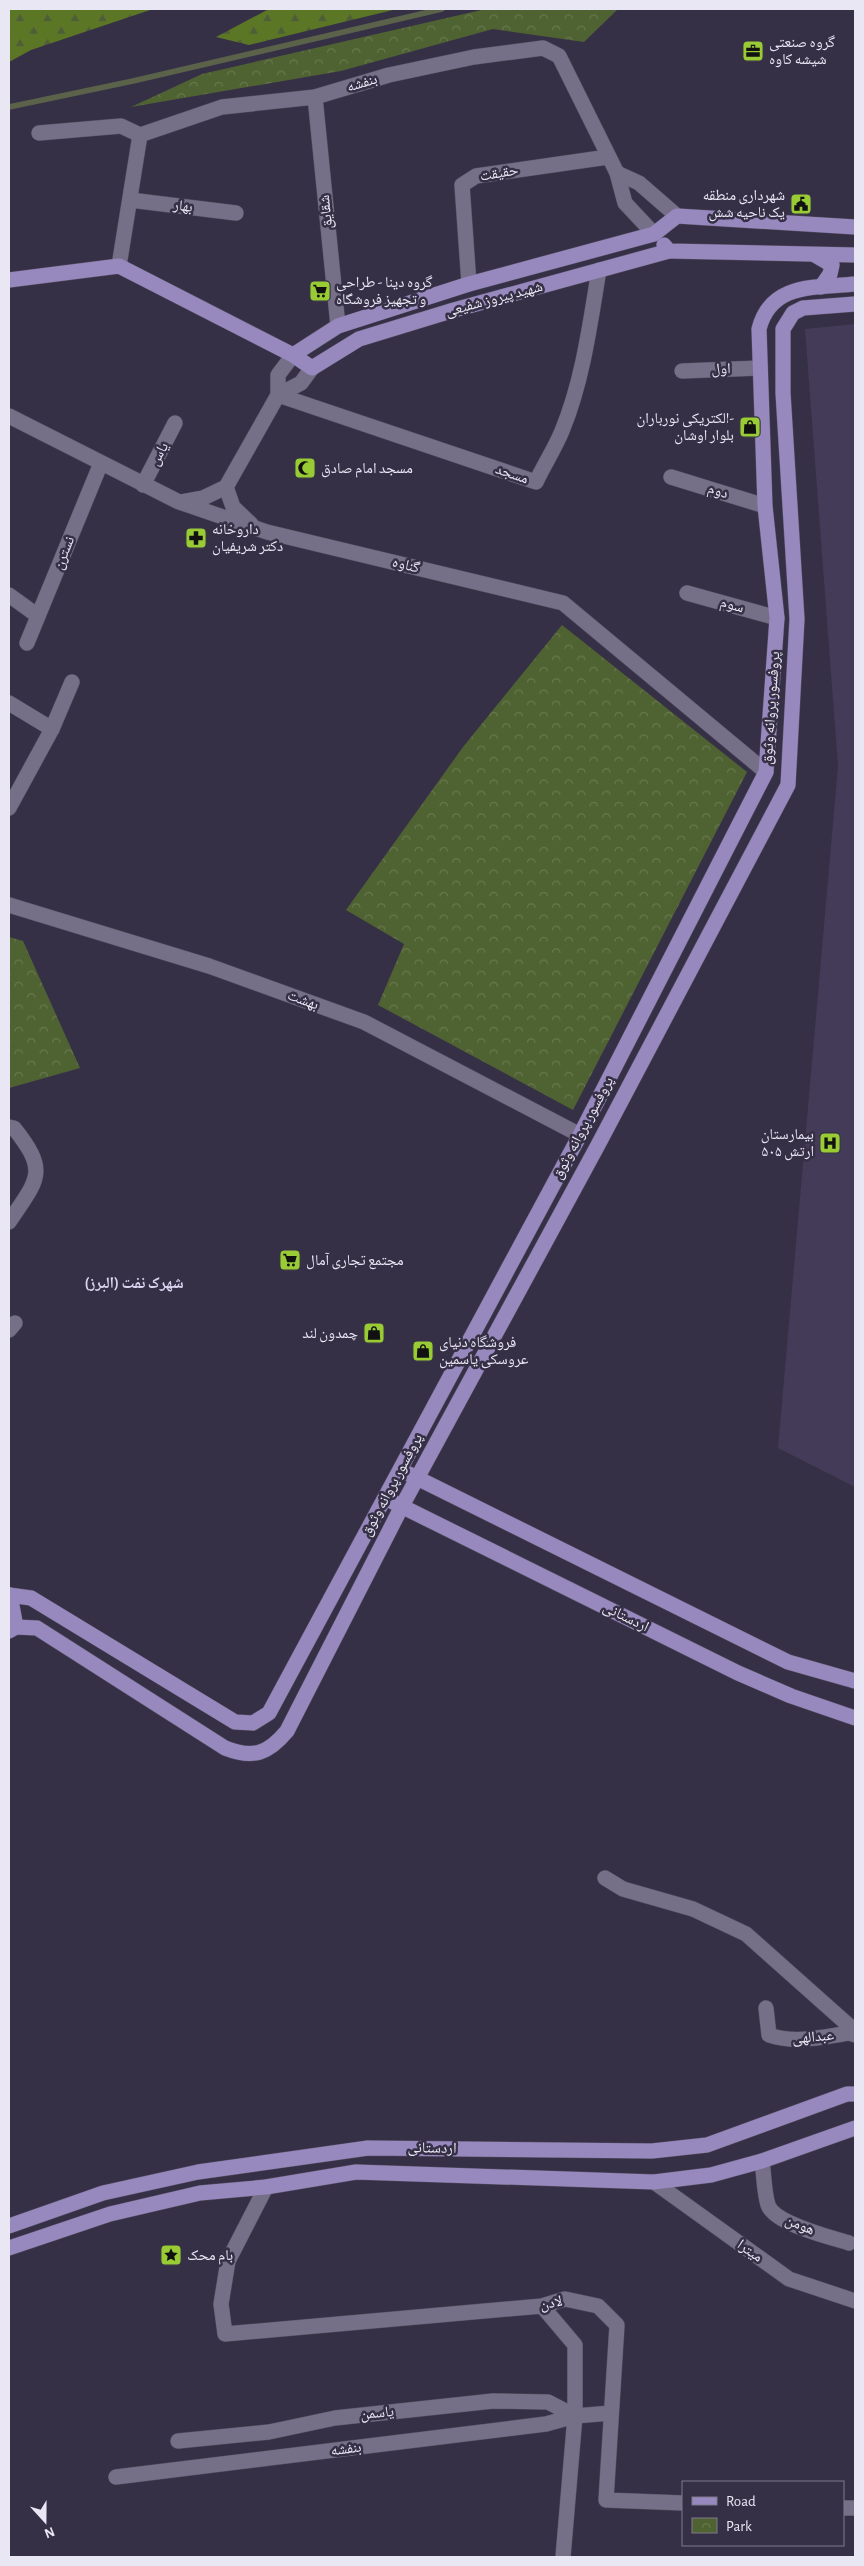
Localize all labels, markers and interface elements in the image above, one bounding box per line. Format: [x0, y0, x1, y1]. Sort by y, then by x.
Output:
place label: گروه صنعتی شیشه کاوه [769, 35, 835, 68]
office icon: گروه صنعتی شیشه کاوه [741, 39, 765, 63]
street label: بنفشه [345, 71, 379, 95]
street label: حقیقت [479, 162, 520, 184]
place label: شهرداری منطقه یک ناحیه شش [703, 188, 785, 222]
public building icon: شهرداری منطقه یک ناحیه شش [789, 192, 813, 216]
street label: شقایق [317, 194, 337, 230]
street label: بهار [171, 197, 194, 216]
place label: گروه دینا - طراحی و تجهیز فروشگاه [336, 275, 433, 308]
supermarket icon: گروه دینا - طراحی و تجهیز فروشگاه [308, 279, 332, 303]
street label: شهید پیروز شفیعی [444, 279, 545, 321]
street label: اول [711, 361, 731, 379]
place label: الکتریکی نورباران- بلوار اوشان [636, 411, 734, 445]
shop icon: الکتریکی نورباران- بلوار اوشان [738, 415, 762, 439]
street label: یاس [147, 440, 173, 469]
mosque icon: مسجد امام صادق [293, 456, 317, 480]
place label: مسجد امام صادق [321, 461, 413, 478]
street label: مسجد [493, 461, 531, 487]
street label: دوم [705, 481, 730, 503]
place label: داروخانه دکتر شریفیان [212, 522, 283, 556]
pharmacy icon: داروخانه دکتر شریفیان [184, 526, 208, 550]
street label: نسترن [51, 534, 79, 572]
street label: گناوه [391, 554, 422, 577]
street label: سوم [718, 595, 746, 617]
street label: پروفسور پروانه وثوق [760, 651, 784, 765]
street label: بهشت [285, 987, 321, 1013]
street label: پروفسور پروانه وثوق [550, 1074, 618, 1183]
place label: بیمارستان ۵۰۵ ارتش [761, 1127, 814, 1161]
hospital icon: بیمارستان ۵۰۵ ارتش [818, 1131, 842, 1155]
supermarket icon: مجتمع تجاری آمال [278, 1248, 302, 1272]
place label: مجتمع تجاری آمال [306, 1252, 404, 1270]
district label: شهرک نفت (البرز) [84, 1275, 184, 1292]
shop icon: چمدون لند [362, 1321, 386, 1345]
place label: چمدون لند [302, 1326, 358, 1343]
place label: فروشگاه دنیای عروسکی یاسمین [439, 1335, 529, 1369]
shop icon: فروشگاه دنیای عروسکی یاسمین [411, 1339, 435, 1363]
street label: پروفسور پروانه وثوق [359, 1431, 427, 1540]
street label: اردستانی [600, 1600, 651, 1636]
street label: عبدالهی [792, 2028, 835, 2048]
street label: اردستانی [407, 2140, 457, 2158]
street label: هومن [782, 2212, 817, 2239]
street label: میترا [734, 2237, 766, 2266]
place icon: بام محک [159, 2243, 183, 2267]
place label: بام محک [187, 2248, 233, 2265]
street label: لادن [538, 2293, 564, 2314]
street label: یاسمن [359, 2404, 395, 2424]
street label: بنفشه [330, 2440, 362, 2459]
legend [682, 2481, 844, 2546]
text: Road [726, 2494, 756, 2509]
north arrow [20, 2496, 70, 2546]
text: Park [726, 2519, 752, 2534]
text: N [42, 2524, 56, 2540]

